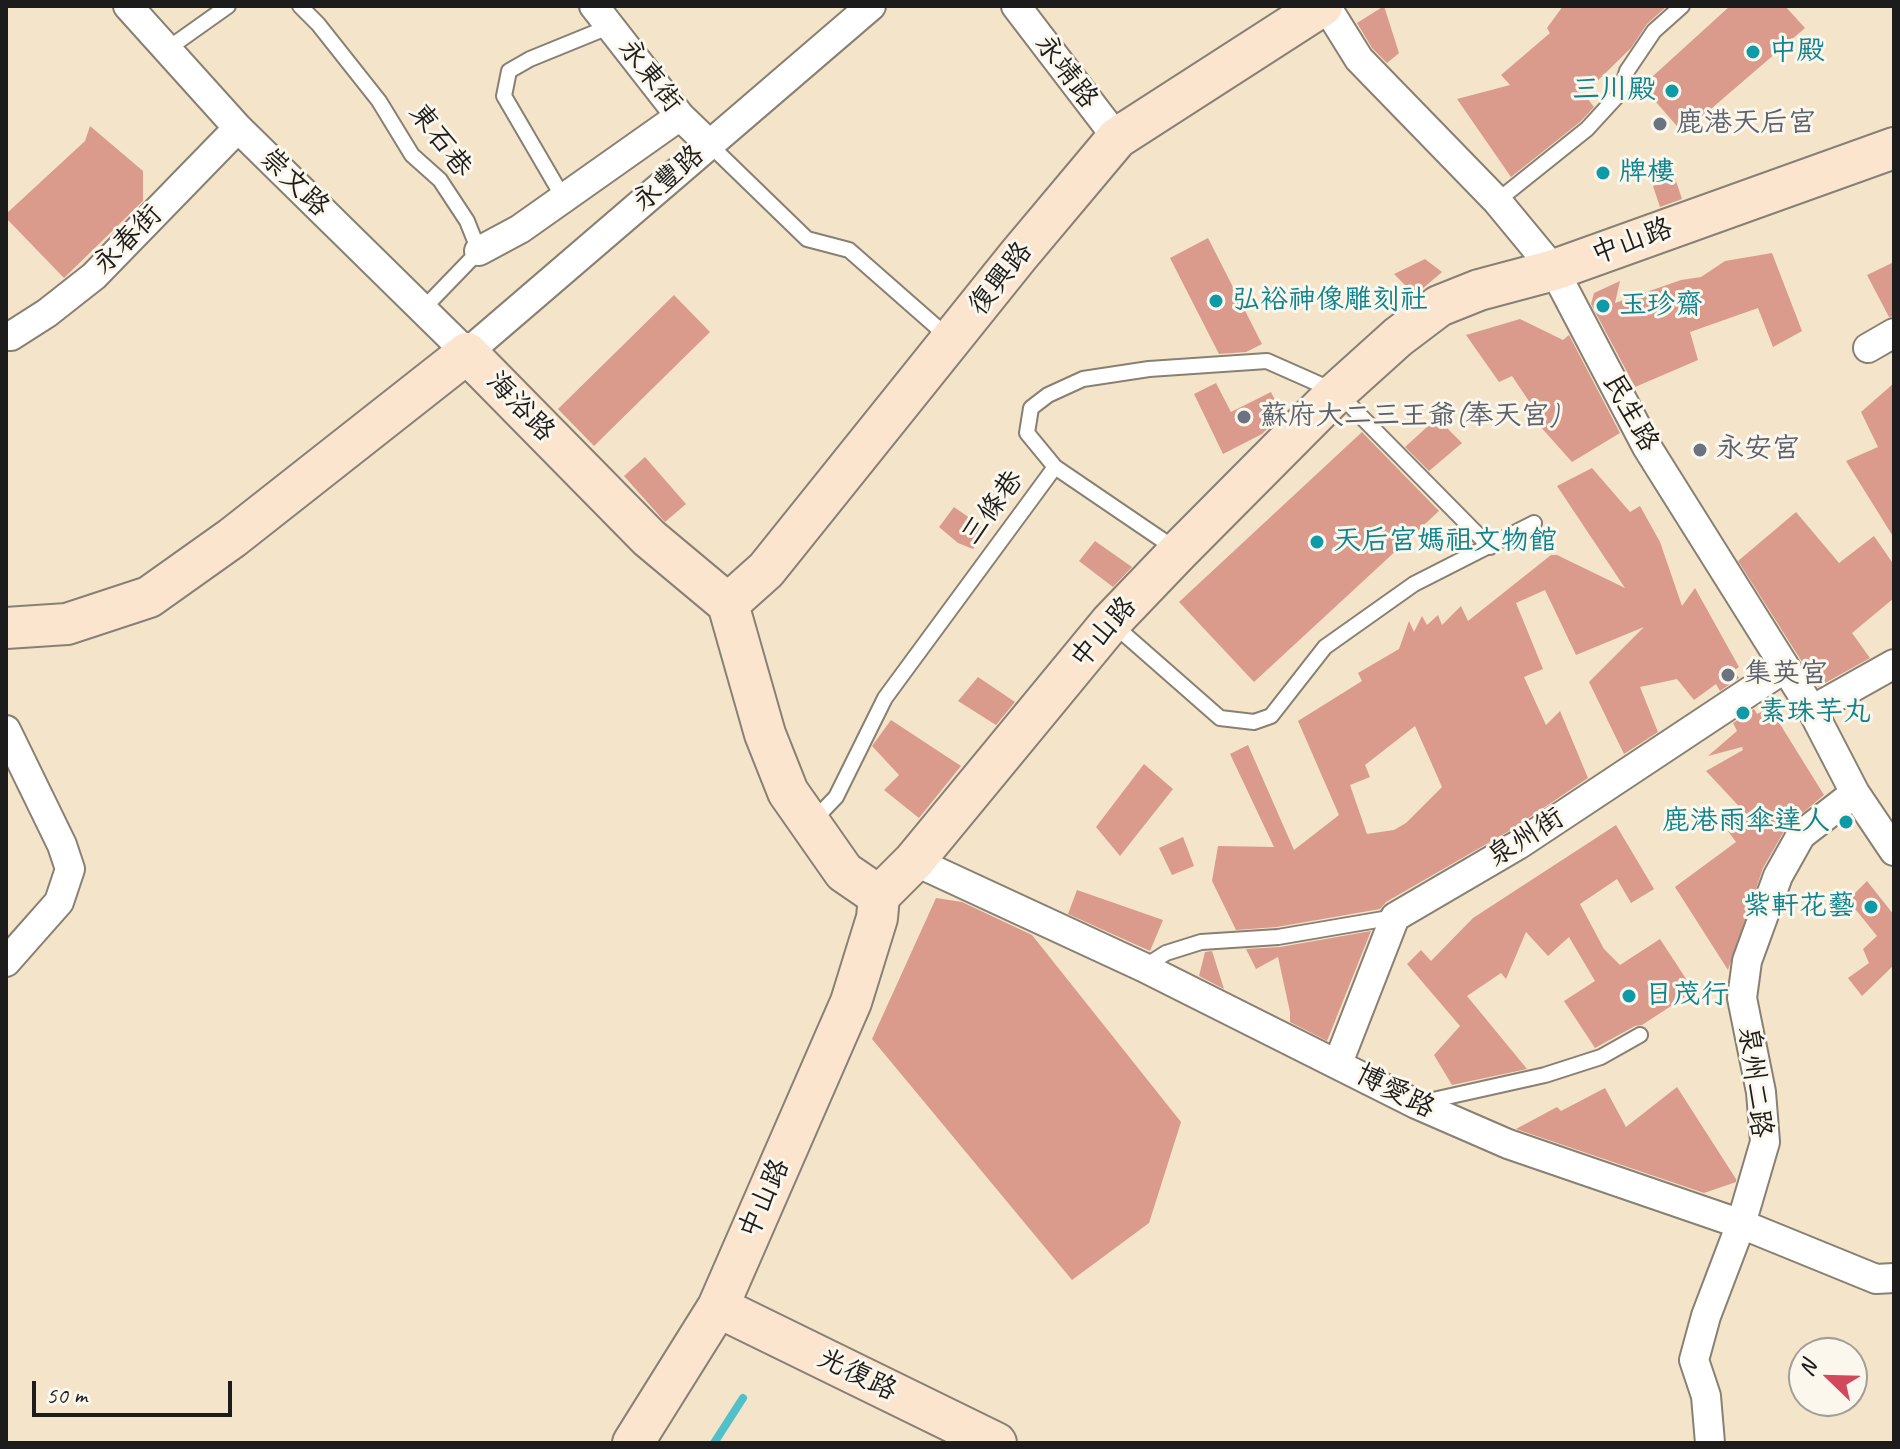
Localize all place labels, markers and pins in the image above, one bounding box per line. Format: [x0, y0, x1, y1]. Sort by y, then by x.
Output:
place label: 中殿 [1769, 35, 1825, 69]
marker: 中殿 [1744, 43, 1762, 61]
place label: 三川殿 [1572, 74, 1656, 108]
marker: 三川殿 [1663, 82, 1681, 100]
place label: 鹿港天后宮 [1676, 107, 1816, 141]
marker: 鹿港天后宮 [1651, 115, 1669, 133]
place label: 牌樓 [1619, 156, 1675, 190]
marker: 牌樓 [1594, 164, 1612, 182]
place label: 弘裕神像雕刻社 [1232, 284, 1428, 318]
place label: 玉珍齋 [1619, 289, 1703, 323]
marker: 弘裕神像雕刻社 [1207, 292, 1225, 310]
marker: 玉珍齋 [1594, 297, 1612, 315]
place label: 蘇府大二三王爺(奉天宮) [1260, 400, 1558, 434]
marker: 蘇府大二三王爺(奉天宮) [1235, 408, 1253, 426]
place label: 永安宮 [1716, 433, 1800, 467]
marker: 永安宮 [1691, 441, 1709, 459]
place label: 天后宮媽祖文物館 [1333, 525, 1557, 559]
marker: 天后宮媽祖文物館 [1308, 533, 1326, 551]
place label: 集英宮 [1744, 658, 1828, 692]
marker: 集英宮 [1719, 666, 1737, 684]
place label: 素珠芋丸 [1759, 696, 1871, 730]
marker: 素珠芋丸 [1734, 704, 1752, 722]
place label: 鹿港雨傘達人 [1662, 805, 1830, 839]
marker: 鹿港雨傘達人 [1837, 813, 1855, 831]
place label: 紫軒花藝 [1743, 890, 1855, 924]
marker: 紫軒花藝 [1862, 898, 1880, 916]
place label: 日茂行 [1645, 979, 1729, 1013]
marker: 日茂行 [1620, 987, 1638, 1005]

